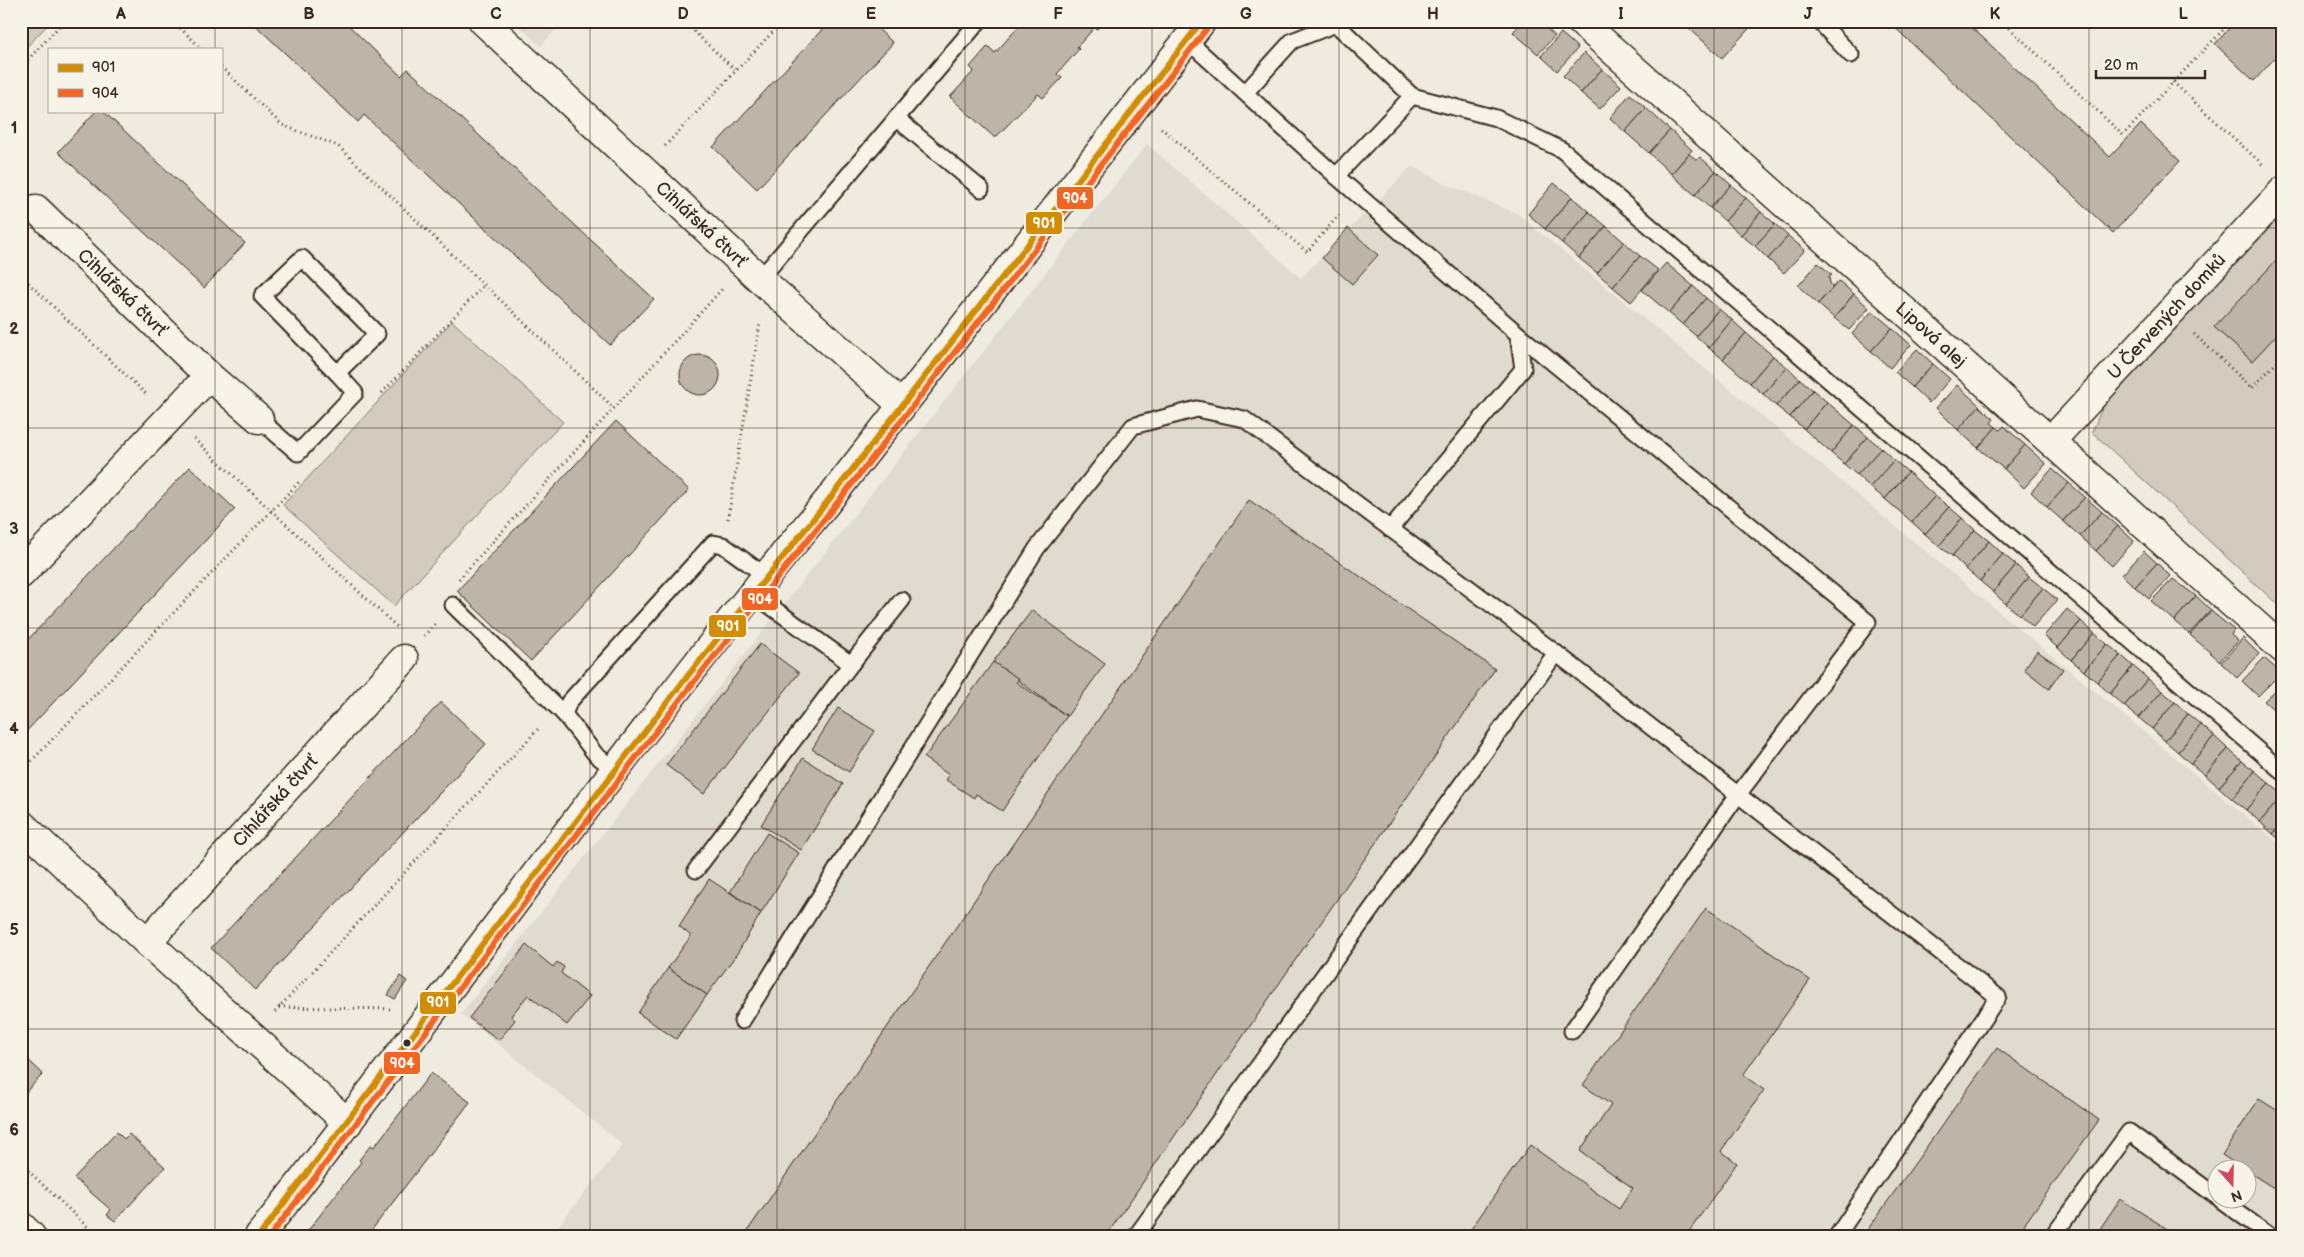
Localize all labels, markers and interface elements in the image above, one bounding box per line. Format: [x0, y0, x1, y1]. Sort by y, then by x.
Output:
text: A [115, 5, 126, 24]
text: B [303, 5, 315, 24]
text: C [490, 5, 502, 24]
text: D [677, 5, 689, 24]
text: E [866, 5, 876, 24]
text: F [1053, 5, 1063, 24]
text: G [1240, 5, 1252, 24]
text: H [1427, 5, 1439, 24]
text: I [1618, 5, 1624, 24]
text: J [1804, 5, 1813, 24]
text: K [1990, 5, 2001, 24]
text: L [2178, 5, 2188, 24]
legend [48, 48, 222, 112]
scale bar [2096, 48, 2205, 80]
text: 20 m [2104, 56, 2138, 75]
text: 901 [92, 58, 115, 77]
text: 904 [92, 84, 119, 103]
text: 1 [11, 119, 17, 138]
street label: Cihlářská čtvrť [651, 177, 752, 272]
line badge: 904 [1056, 186, 1094, 210]
text: 904 [1062, 190, 1088, 207]
line badge: 901 [1025, 211, 1063, 235]
text: 901 [1033, 215, 1055, 232]
street label: Cihlářská čtvrť [73, 245, 172, 341]
street label: U Červených domků [2103, 249, 2230, 384]
street label: Lipová alej [1892, 298, 1971, 372]
text: 2 [9, 320, 19, 339]
text: 3 [9, 520, 19, 539]
line badge: 904 [741, 587, 779, 611]
text: 904 [747, 591, 773, 608]
line badge: 901 [708, 614, 747, 638]
text: 901 [717, 618, 739, 635]
text: 4 [9, 720, 19, 739]
street label: Cihlářská čtvrť [228, 750, 323, 851]
text: 5 [9, 921, 19, 940]
line badge: 901 [419, 991, 457, 1015]
text: 901 [427, 994, 449, 1011]
unlabelled marker [402, 1038, 412, 1048]
line badge: 904 [383, 1051, 421, 1075]
text: 904 [389, 1055, 415, 1072]
text: 6 [9, 1121, 19, 1140]
north arrow [2206, 1160, 2256, 1210]
text: N [2228, 1186, 2244, 1206]

